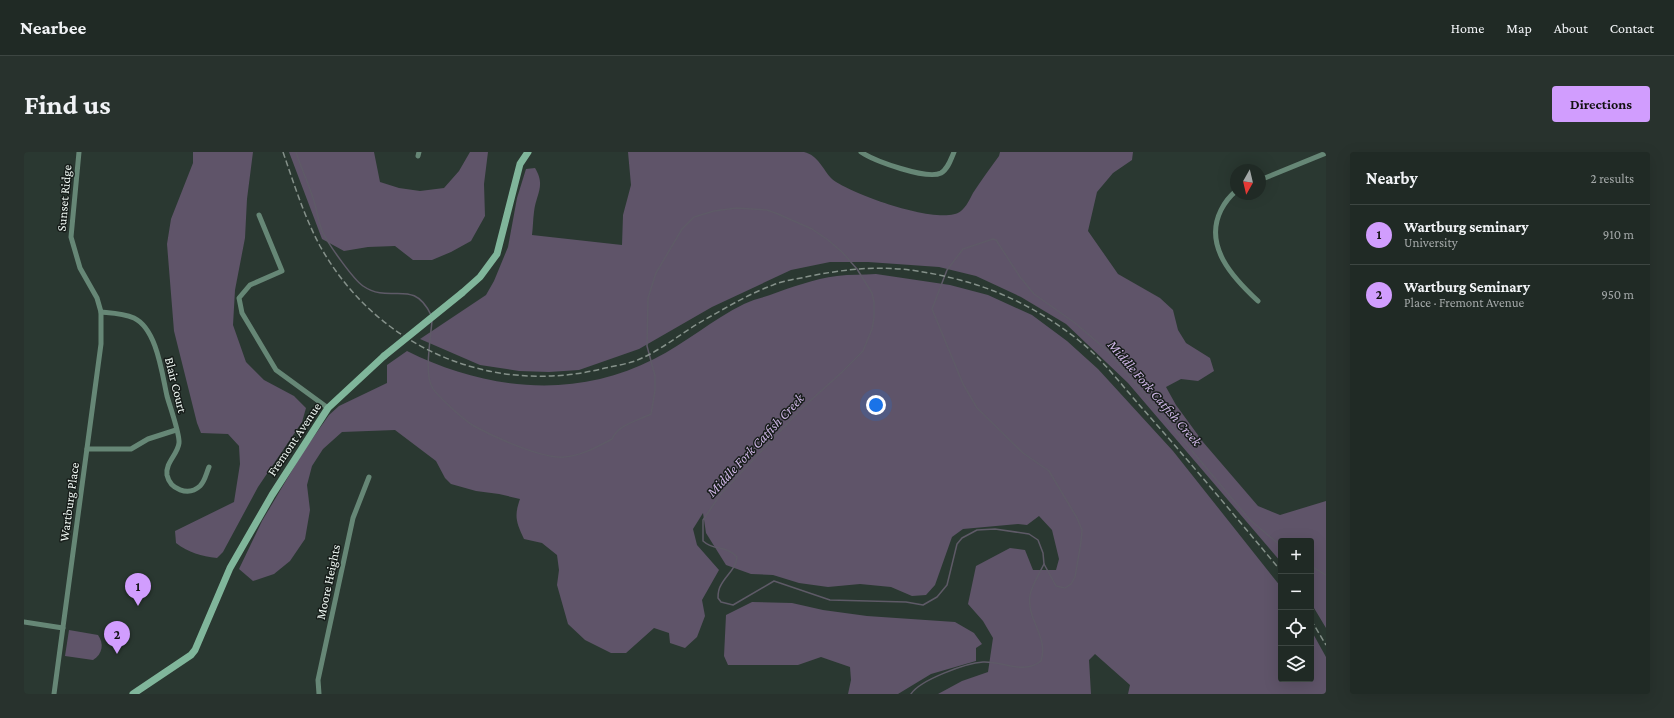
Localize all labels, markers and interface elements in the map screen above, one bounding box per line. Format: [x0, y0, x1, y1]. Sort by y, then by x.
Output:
text: Nearbee [20, 17, 86, 38]
text: Home [1451, 20, 1484, 36]
text: Map [1506, 20, 1532, 36]
text: About [1554, 20, 1588, 36]
text: Contact [1610, 20, 1654, 36]
button: Directions [1552, 86, 1650, 122]
text: Find us [24, 89, 111, 120]
street label: Sunset Ridge [54, 164, 74, 232]
north arrow [1230, 164, 1266, 200]
text: Nearby [1366, 169, 1418, 188]
text: 2 results [1591, 171, 1634, 186]
text: Wartburg seminary [1404, 219, 1529, 235]
text: 1 [1377, 227, 1381, 242]
text: 910 m [1603, 227, 1634, 242]
text: University [1404, 235, 1458, 250]
text: Wartburg Seminary [1404, 279, 1530, 295]
text: 2 [1376, 287, 1382, 302]
text: 950 m [1601, 287, 1634, 302]
text: Place · Fremont Avenue [1404, 295, 1524, 310]
water label: Middle Fork Catfish Creek [1104, 336, 1206, 450]
street label: Blair Court [162, 356, 190, 415]
water label: Middle Fork Catfish Creek [702, 390, 807, 501]
your location [866, 395, 886, 415]
street label: Fremont Avenue [264, 399, 324, 479]
street label: Wartburg Place [56, 461, 82, 543]
map controls [1278, 538, 1314, 682]
button: + [1278, 538, 1314, 574]
street label: Moore Heights [313, 543, 343, 621]
pin: 1 [125, 573, 151, 606]
button: − [1278, 574, 1314, 610]
button: locate [1278, 610, 1314, 646]
pin: 2 [104, 621, 130, 654]
button: layers [1278, 646, 1314, 682]

